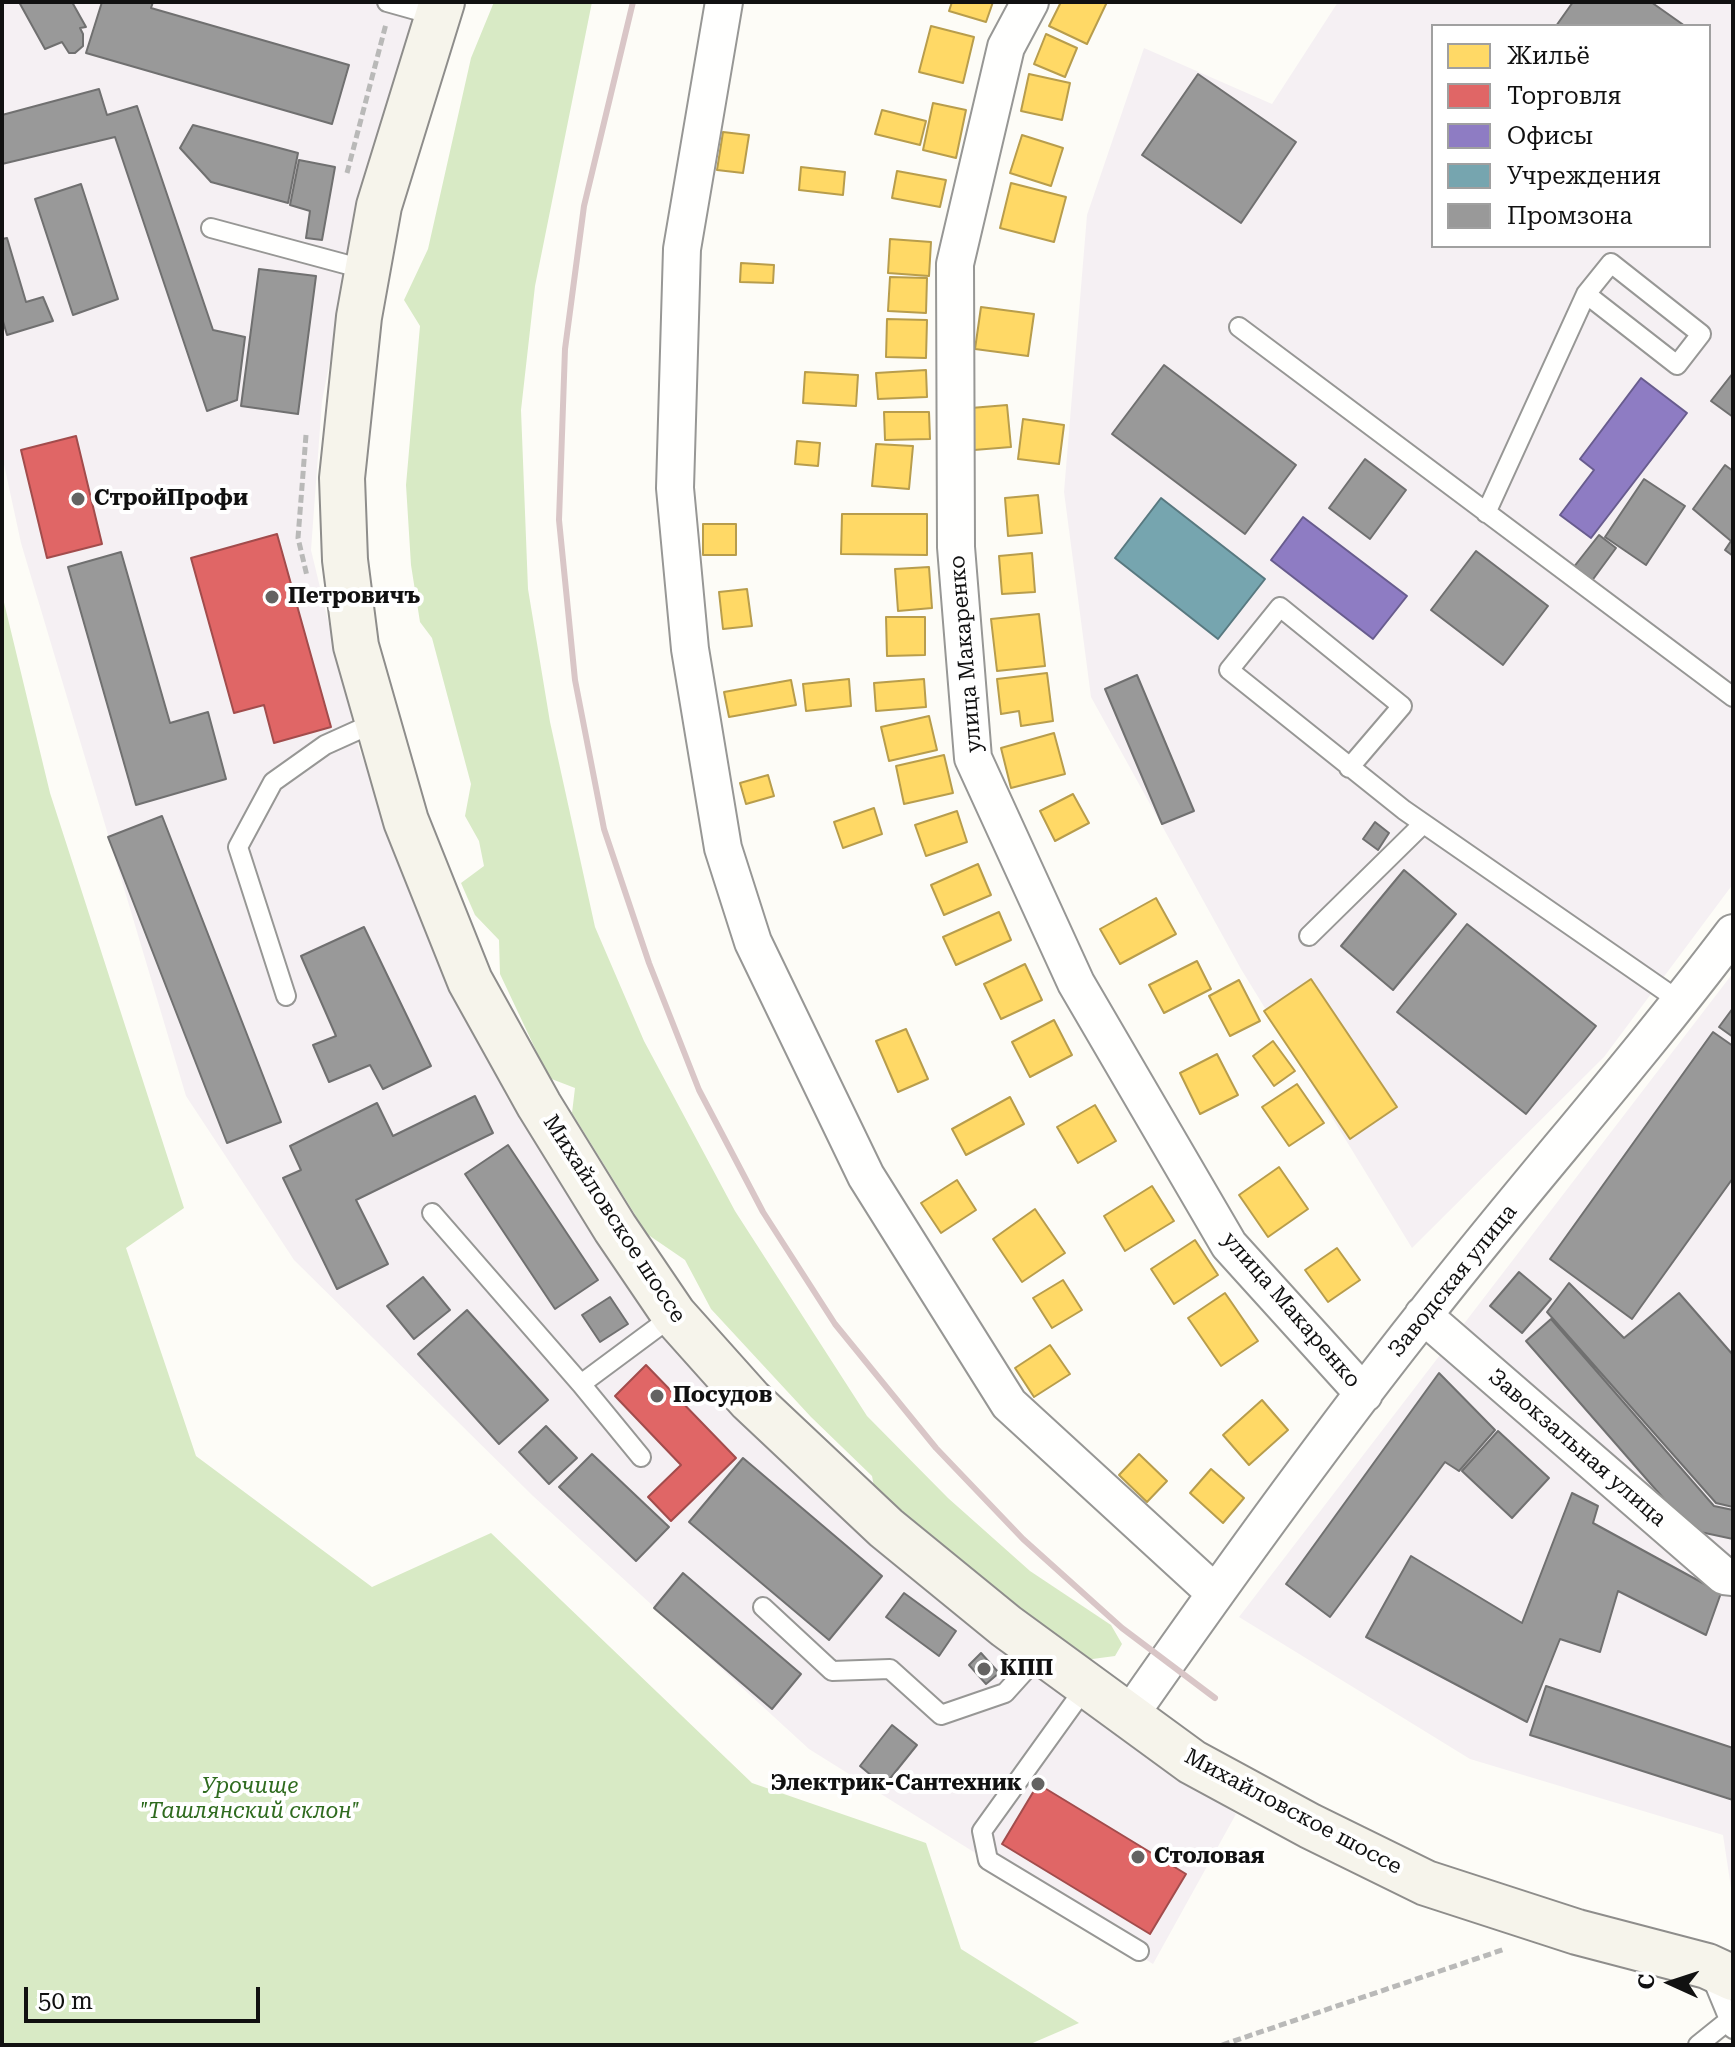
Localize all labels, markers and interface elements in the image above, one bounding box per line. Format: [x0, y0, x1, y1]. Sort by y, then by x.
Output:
legend [1431, 24, 1711, 248]
text: Жильё [1507, 42, 1590, 70]
text: Торговля [1507, 82, 1621, 110]
text: Офисы [1507, 122, 1593, 150]
text: Учреждения [1507, 162, 1661, 190]
text: Промзона [1507, 202, 1633, 230]
place label: СтройПрофи [94, 486, 248, 512]
marker: СтройПрофи [69, 490, 87, 508]
street label: улица Макаренко [944, 554, 988, 754]
place label: Петровичъ [288, 584, 420, 610]
marker: Петровичъ [263, 588, 281, 606]
street label: Михайловское шоссе [537, 1110, 691, 1328]
street label: Заводская улица [1383, 1199, 1523, 1363]
street label: улица Макаренко [1216, 1227, 1366, 1393]
street label: Завокзальная улица [1483, 1364, 1671, 1532]
place label: Посудов [673, 1383, 772, 1409]
marker: Посудов [648, 1387, 666, 1405]
place label: КПП [1000, 1656, 1053, 1682]
marker: КПП [975, 1660, 993, 1678]
street label: Михайловское шоссе [1180, 1744, 1406, 1880]
place label: Электрик-Сантехник [771, 1771, 1022, 1797]
park label: Урочище "Ташлянский склон" [140, 1774, 360, 1826]
marker: Электрик-Сантехник [1029, 1775, 1047, 1793]
place label: Столовая [1154, 1844, 1265, 1870]
marker: Столовая [1129, 1848, 1147, 1866]
north arrow [1631, 1943, 1711, 2023]
scale bar [28, 1971, 264, 2021]
text: С [1634, 1973, 1659, 1990]
text: 50 m [38, 1987, 93, 2015]

